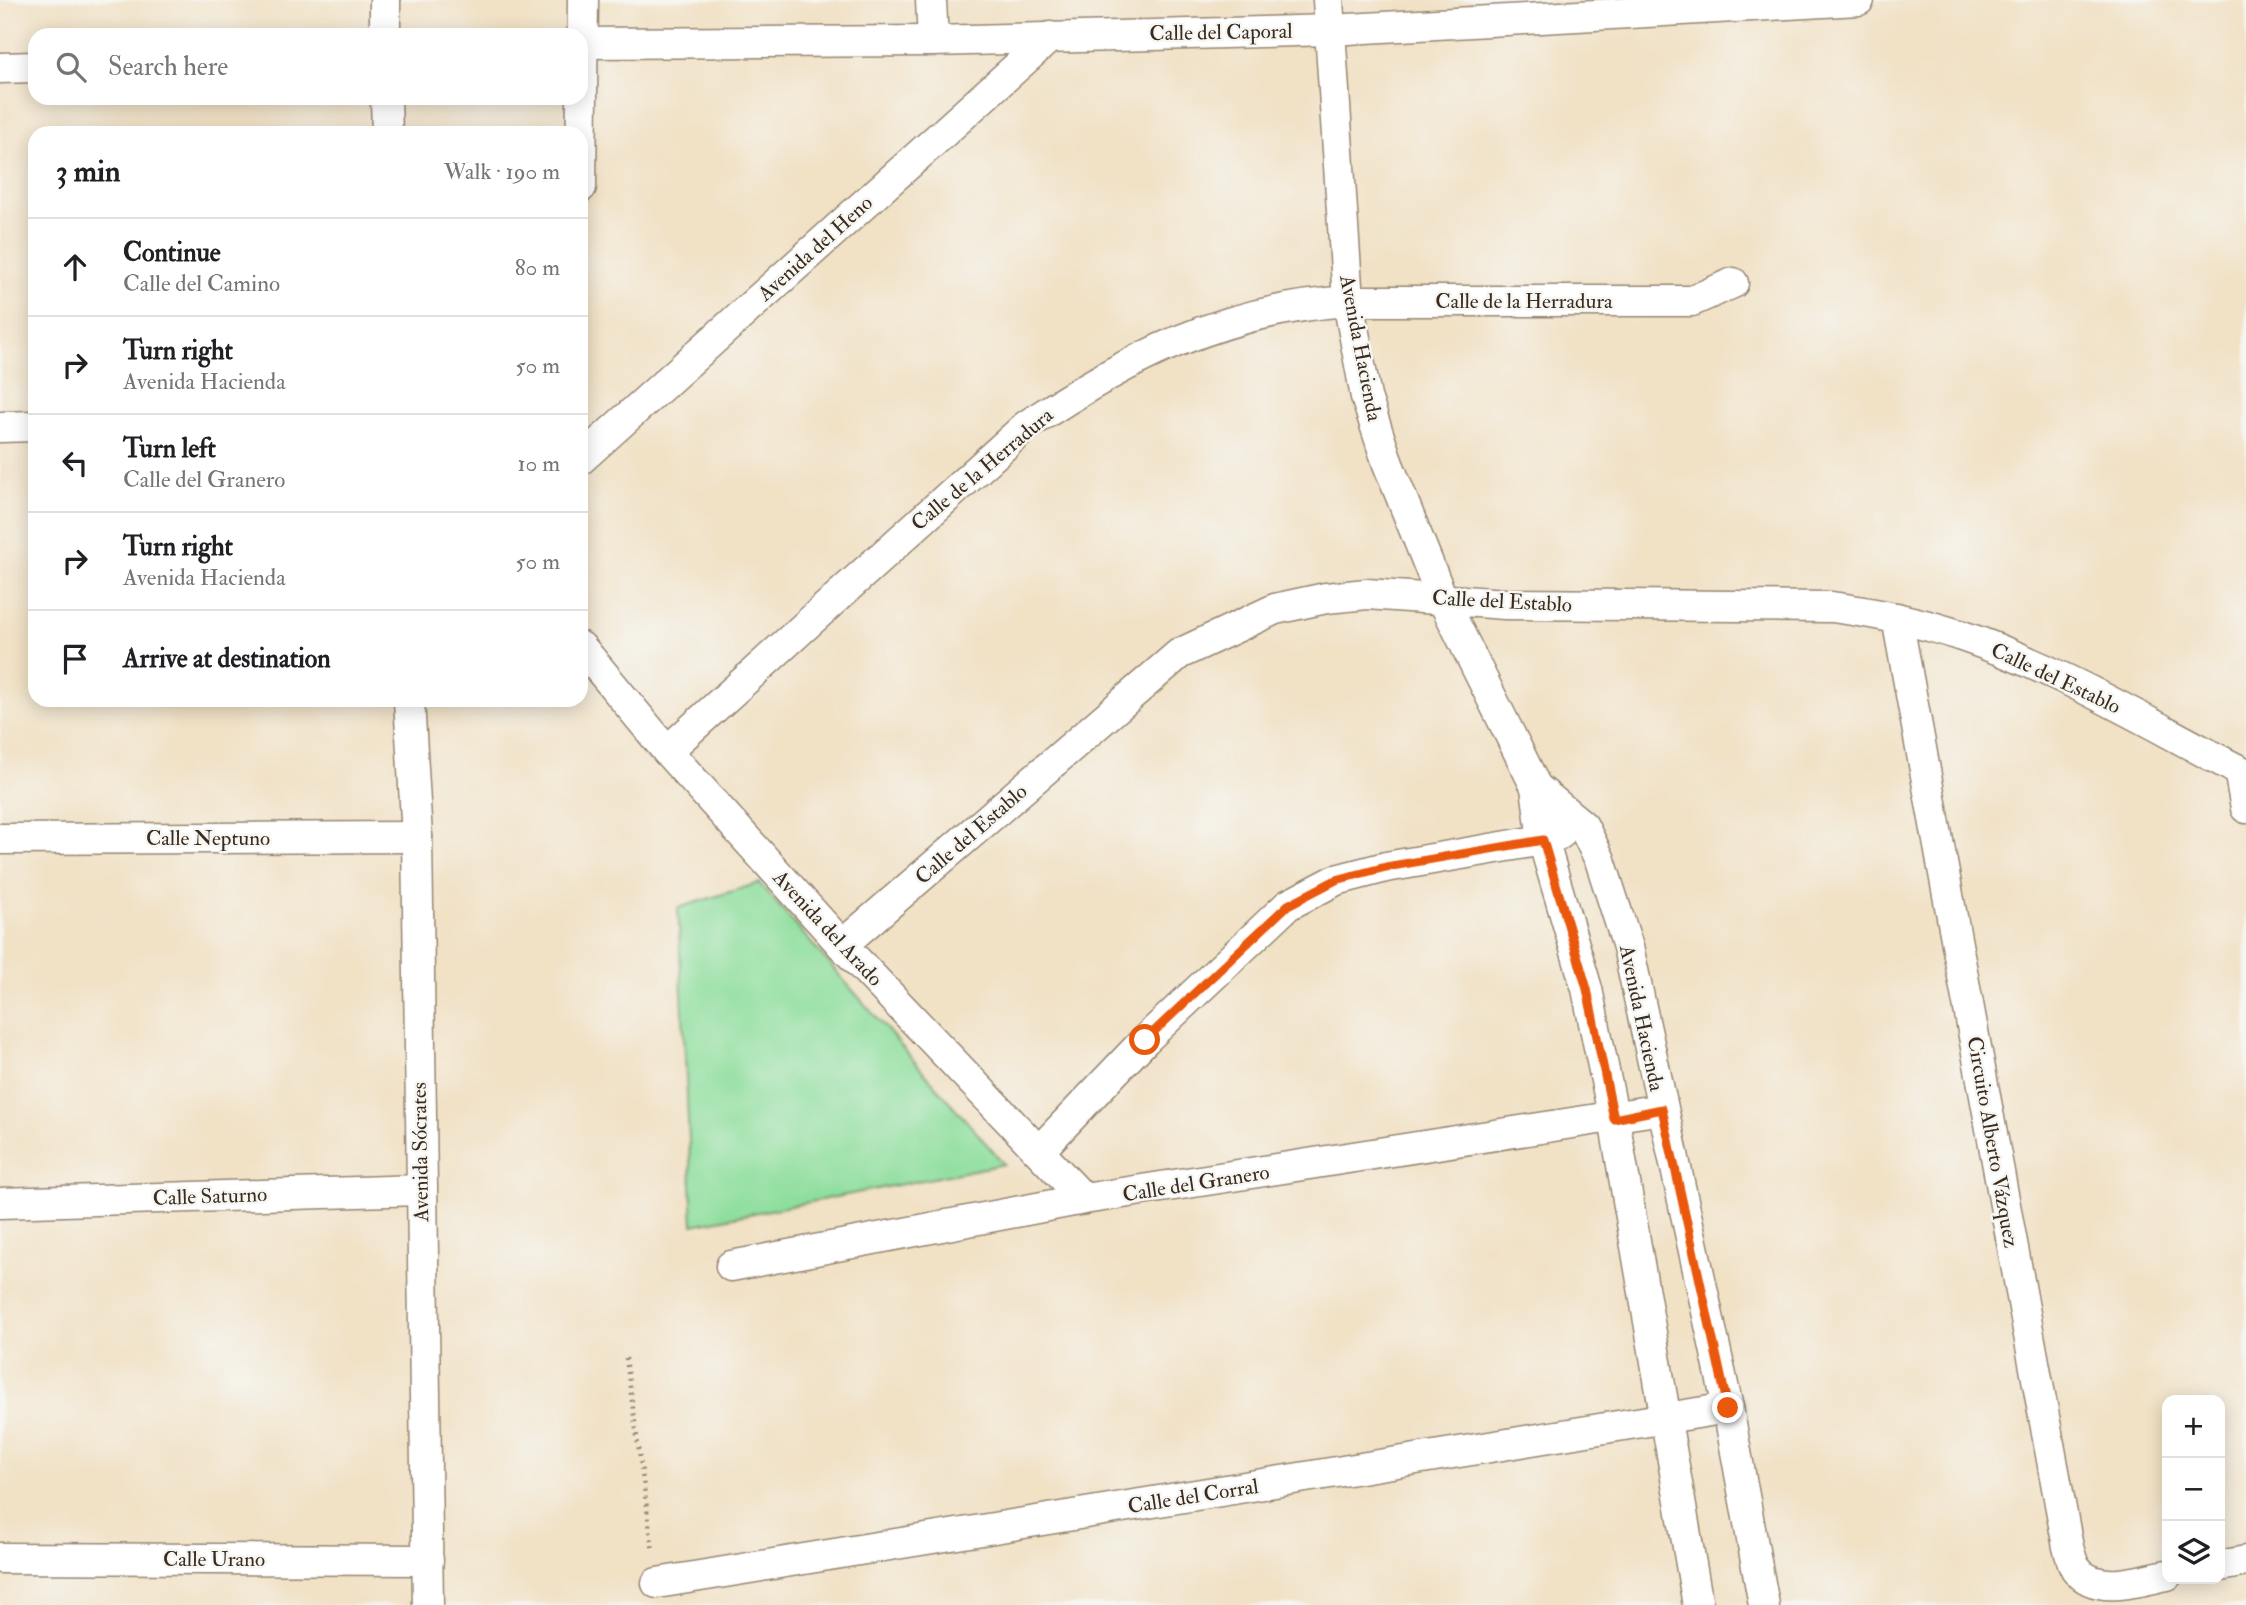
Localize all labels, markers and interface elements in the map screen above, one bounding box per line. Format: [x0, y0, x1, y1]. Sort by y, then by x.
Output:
street label: Calle del Caporal [1149, 18, 1293, 47]
search box [28, 28, 588, 105]
icon: search [52, 48, 90, 86]
text: Search here [108, 51, 228, 83]
text: 3 min [56, 153, 121, 190]
text: Walk · 190 m [444, 157, 560, 186]
street label: Avenida del Heno [751, 190, 879, 308]
text: Continue [123, 237, 221, 269]
icon: ahead [56, 248, 94, 286]
text: 80 m [515, 253, 560, 282]
text: Calle del Camino [123, 269, 280, 298]
street label: Avenida Hacienda [1333, 272, 1388, 424]
street label: Calle de la Herradura [1435, 288, 1613, 315]
text: Turn right [123, 335, 233, 367]
icon: right [56, 346, 94, 384]
text: 50 m [516, 351, 560, 380]
text: Avenida Hacienda [123, 367, 286, 396]
street label: Calle de la Herradura [906, 402, 1059, 537]
text: Turn left [123, 433, 216, 465]
icon: left [56, 444, 94, 482]
text: 10 m [517, 449, 560, 478]
text: Calle del Granero [123, 465, 285, 494]
text: Turn right [123, 531, 233, 563]
icon: right [56, 542, 94, 580]
text: 50 m [516, 547, 560, 576]
text: Avenida Hacienda [123, 563, 286, 592]
street label: Calle del Establo [1431, 584, 1573, 619]
street label: Calle del Establo [1987, 637, 2125, 720]
icon: arrive [56, 640, 94, 678]
text: Arrive at destination [123, 643, 331, 675]
street label: Calle del Establo [910, 778, 1033, 891]
street label: Calle Neptuno [146, 825, 270, 852]
street label: Avenida del Arado [766, 864, 888, 992]
street label: Avenida Hacienda [1613, 942, 1670, 1094]
route start [1129, 1024, 1160, 1055]
street label: Circuito Alberto Vázquez [1961, 1034, 2024, 1250]
street label: Avenida Sócrates [406, 1082, 435, 1223]
street label: Calle del Granero [1121, 1159, 1271, 1208]
street label: Calle Saturno [152, 1181, 268, 1212]
route end [1712, 1392, 1743, 1423]
map controls [2162, 1395, 2225, 1584]
button: + [2162, 1395, 2225, 1458]
button: − [2162, 1458, 2225, 1521]
street label: Calle del Corral [1126, 1473, 1261, 1520]
button: layers [2162, 1521, 2225, 1584]
street label: Calle Urano [163, 1546, 265, 1573]

